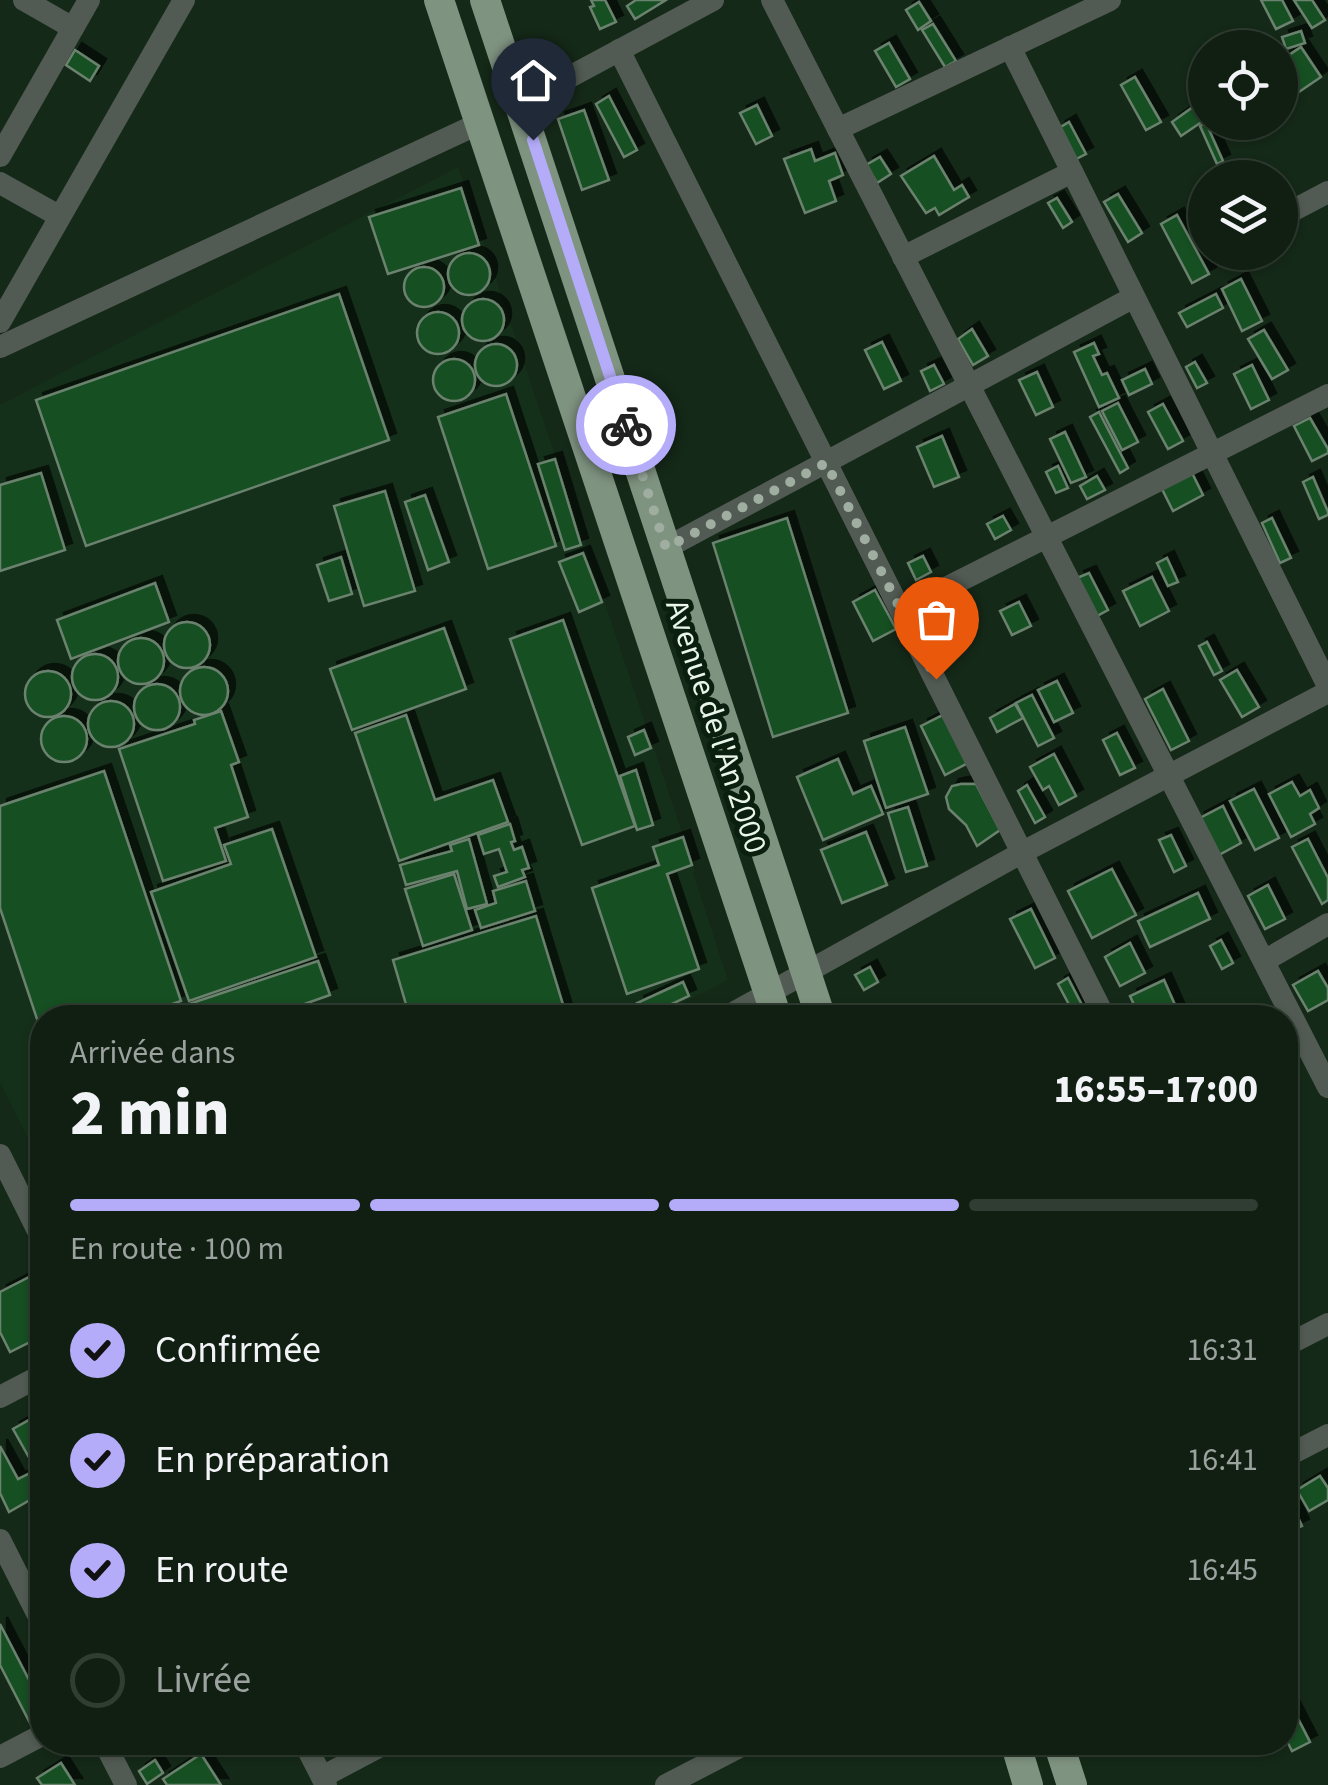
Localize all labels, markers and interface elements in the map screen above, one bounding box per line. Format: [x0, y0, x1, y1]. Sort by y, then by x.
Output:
map controls [1188, 30, 1298, 270]
button: locate [1188, 30, 1298, 140]
pin [491, 38, 576, 141]
icon: home [506, 53, 561, 108]
button: layers [1188, 160, 1298, 270]
courier [576, 375, 676, 475]
icon: bike [599, 398, 654, 453]
pin [894, 577, 979, 680]
icon: bag [909, 592, 964, 647]
street label: Avenue de l'An 2000 [653, 593, 779, 859]
text: Arrivée dans [70, 1030, 235, 1076]
text: 16:55–17:00 [1054, 1063, 1258, 1117]
text: 2 min [70, 1067, 230, 1160]
text: En route · 100 m [70, 1226, 284, 1272]
icon: check [70, 1323, 125, 1378]
text: Confirmée [155, 1323, 321, 1377]
text: 16:31 [1186, 1327, 1258, 1373]
icon: check [70, 1433, 125, 1488]
text: En préparation [155, 1433, 390, 1487]
text: 16:41 [1186, 1437, 1258, 1483]
icon: check [70, 1543, 125, 1598]
text: En route [155, 1543, 289, 1597]
text: 16:45 [1186, 1547, 1258, 1593]
text: Livrée [155, 1653, 251, 1707]

